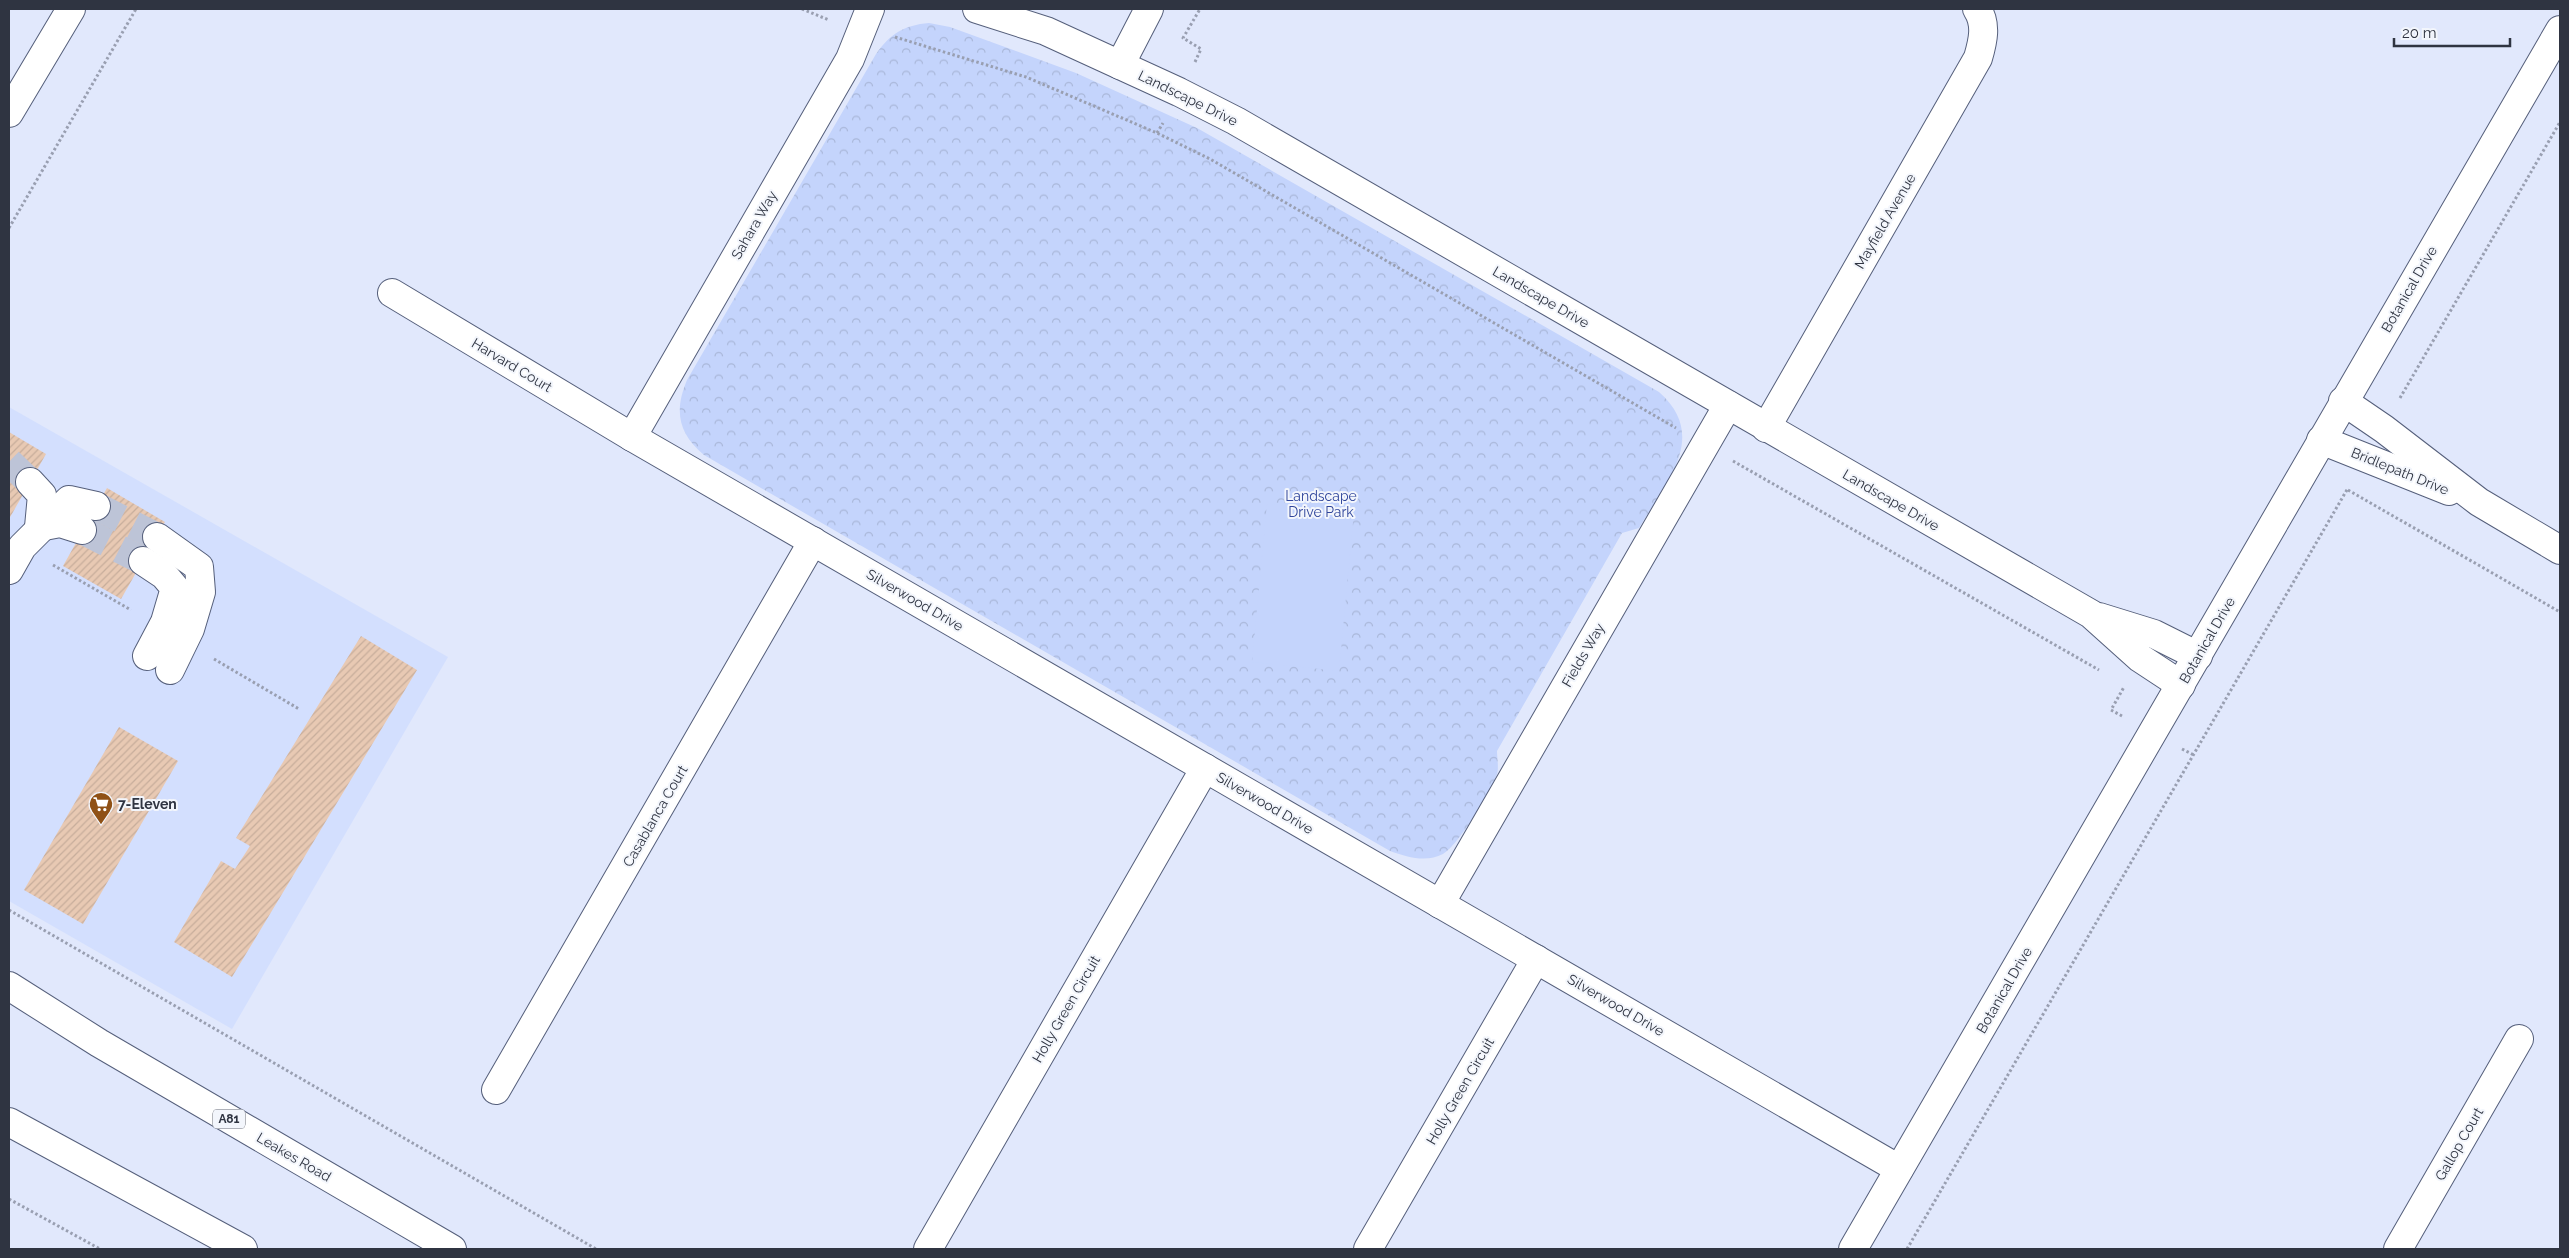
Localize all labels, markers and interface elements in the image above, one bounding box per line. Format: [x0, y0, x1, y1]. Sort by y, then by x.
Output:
scale bar [2394, 15, 2510, 47]
text: 20 m [2402, 24, 2437, 42]
street label: Landscape Drive [1136, 67, 1240, 129]
street label: Mayfield Avenue [1851, 171, 1919, 271]
street label: Sahara Way [728, 188, 780, 262]
street label: Botanical Drive [2378, 243, 2440, 335]
street label: Landscape Drive [1490, 263, 1592, 331]
street label: Harvard Court [469, 335, 555, 395]
street label: Bridlepath Drive [2349, 444, 2451, 498]
street label: Landscape Drive [1840, 466, 1942, 534]
park label: Landscape Drive Park [1285, 488, 1357, 520]
street label: Silverwood Drive [864, 566, 966, 634]
street label: Botanical Drive [2176, 594, 2238, 686]
street label: Fields Way [1558, 620, 1608, 690]
street label: Casablanca Court [619, 762, 691, 870]
street label: Silverwood Drive [1214, 769, 1316, 837]
supermarket icon: 7-Eleven [88, 791, 114, 825]
place label: 7-Eleven [118, 796, 177, 812]
street label: Botanical Drive [1973, 944, 2035, 1036]
street label: Holly Green Circuit [1029, 952, 1103, 1065]
street label: Silverwood Drive [1565, 971, 1667, 1039]
street label: Holly Green Circuit [1423, 1034, 1497, 1147]
street label: Gallop Court [2432, 1104, 2486, 1183]
road number: A81 [213, 1110, 245, 1128]
street label: Leakes Road [254, 1129, 334, 1185]

